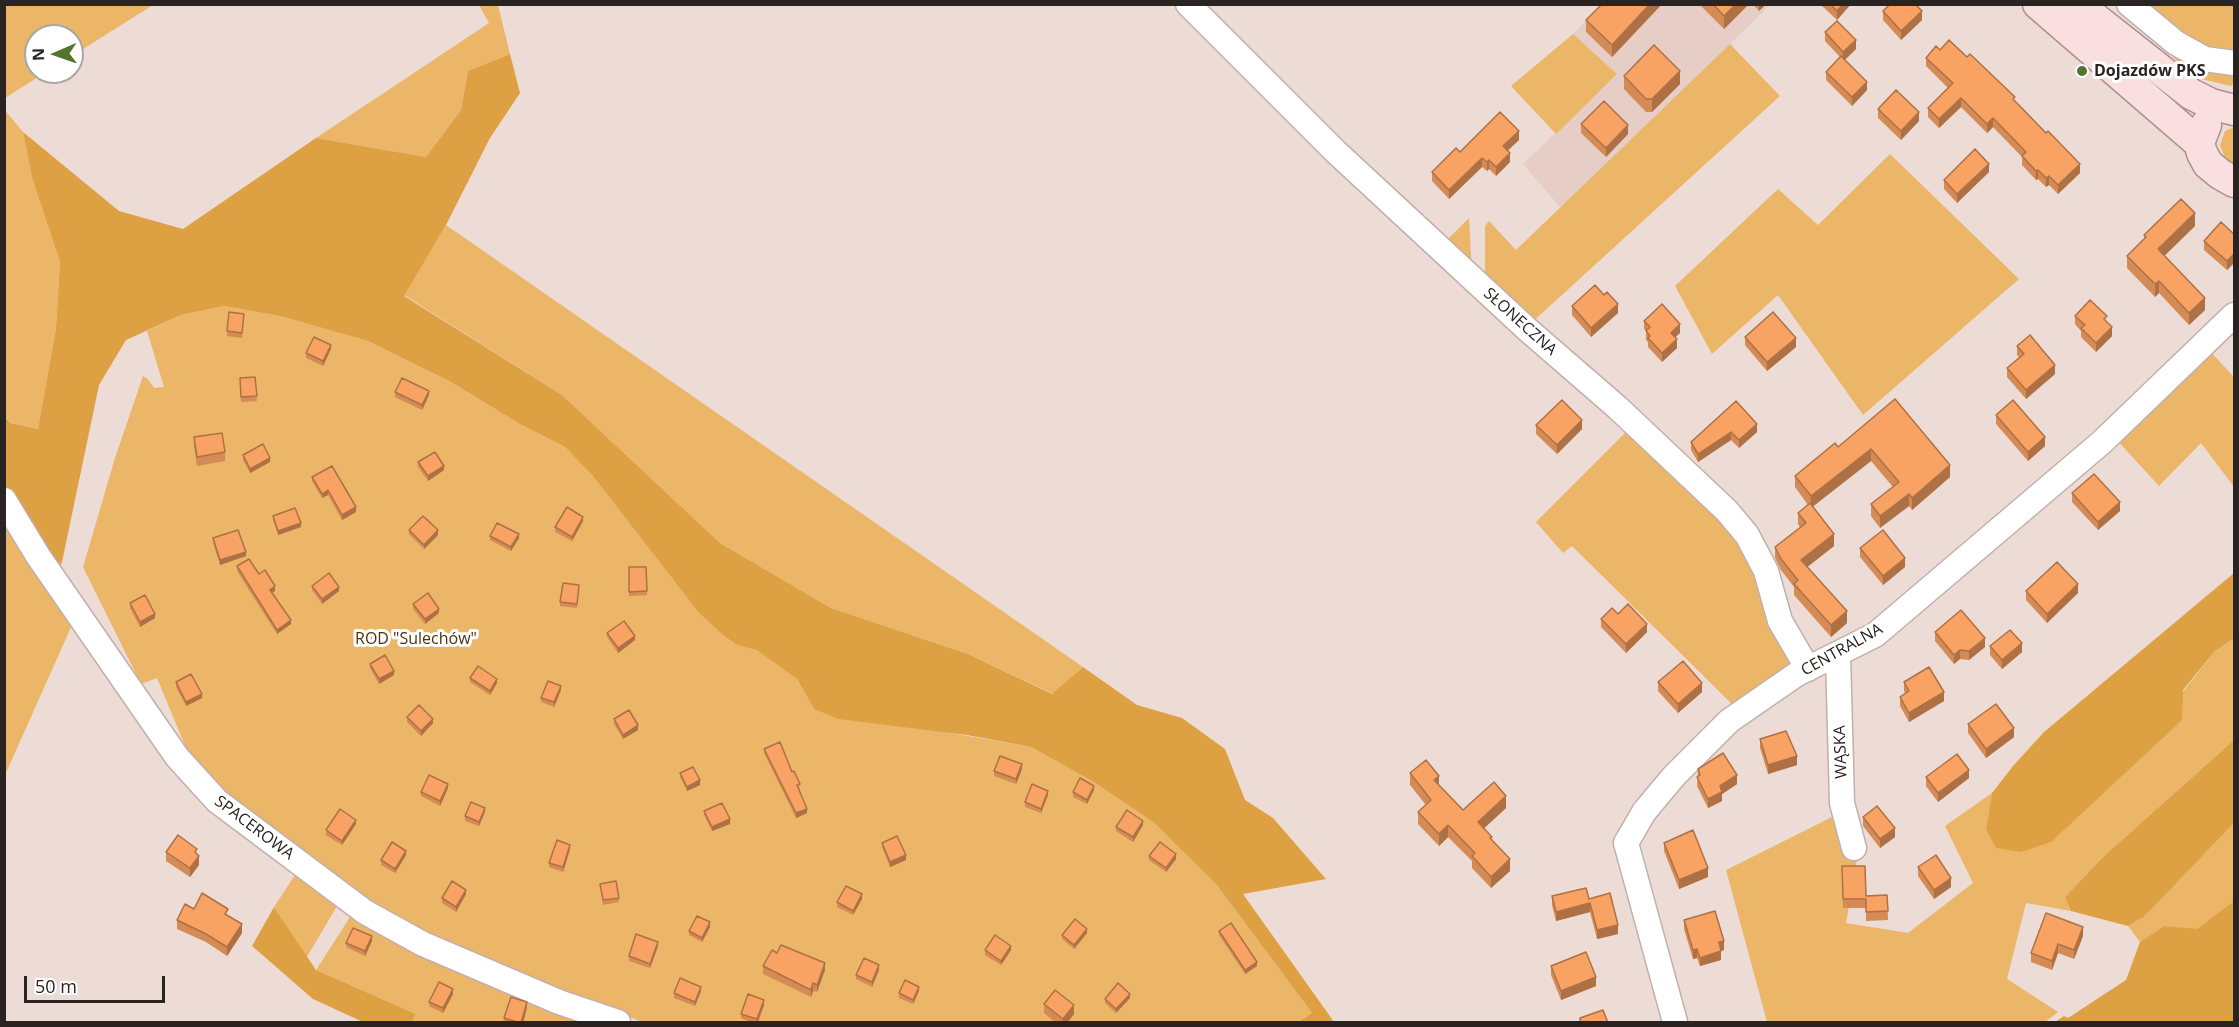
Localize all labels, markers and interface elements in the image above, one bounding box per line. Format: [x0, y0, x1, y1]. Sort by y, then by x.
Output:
north arrow [24, 24, 84, 84]
text: N [27, 48, 49, 61]
place label: Dojazdów PKS [2094, 61, 2205, 81]
marker: Dojazdów PKS [2075, 64, 2089, 78]
street label: SŁONECZNA [1479, 284, 1561, 360]
street label: CENTRALNA [1798, 620, 1886, 680]
park label: ROD "Sulechów" [355, 629, 477, 649]
street label: WĄSKA [1830, 725, 1852, 779]
street label: SPACEROWA [210, 792, 298, 864]
scale bar [27, 964, 168, 1002]
text: 50 m [35, 974, 77, 998]

